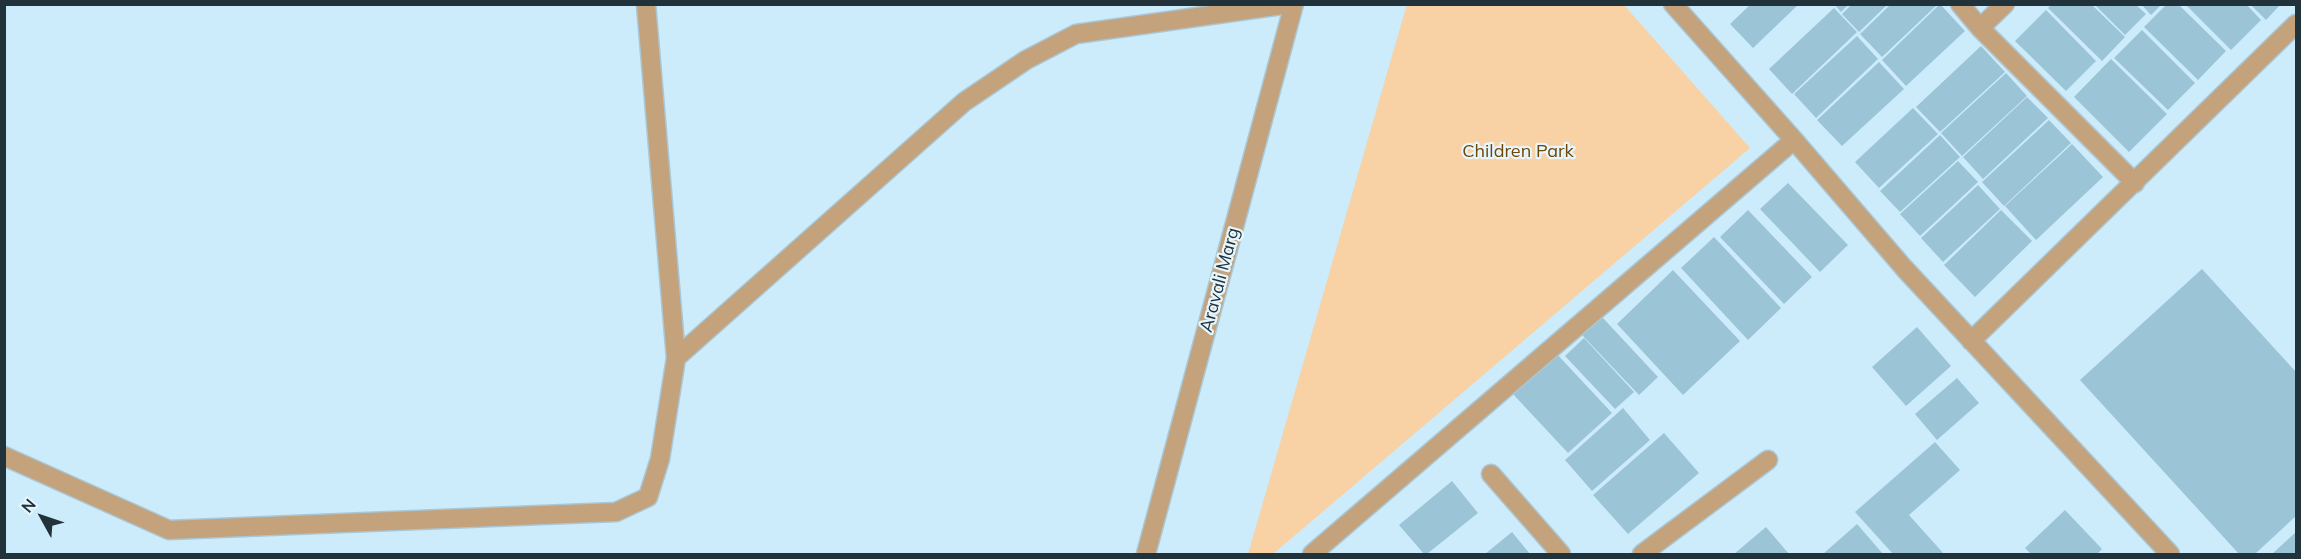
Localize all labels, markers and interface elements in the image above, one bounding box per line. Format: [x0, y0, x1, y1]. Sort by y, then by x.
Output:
park label: Children Park [1462, 141, 1574, 163]
street label: Aravali Marg [1196, 225, 1244, 335]
north arrow [12, 487, 72, 547]
text: N [17, 494, 40, 516]

